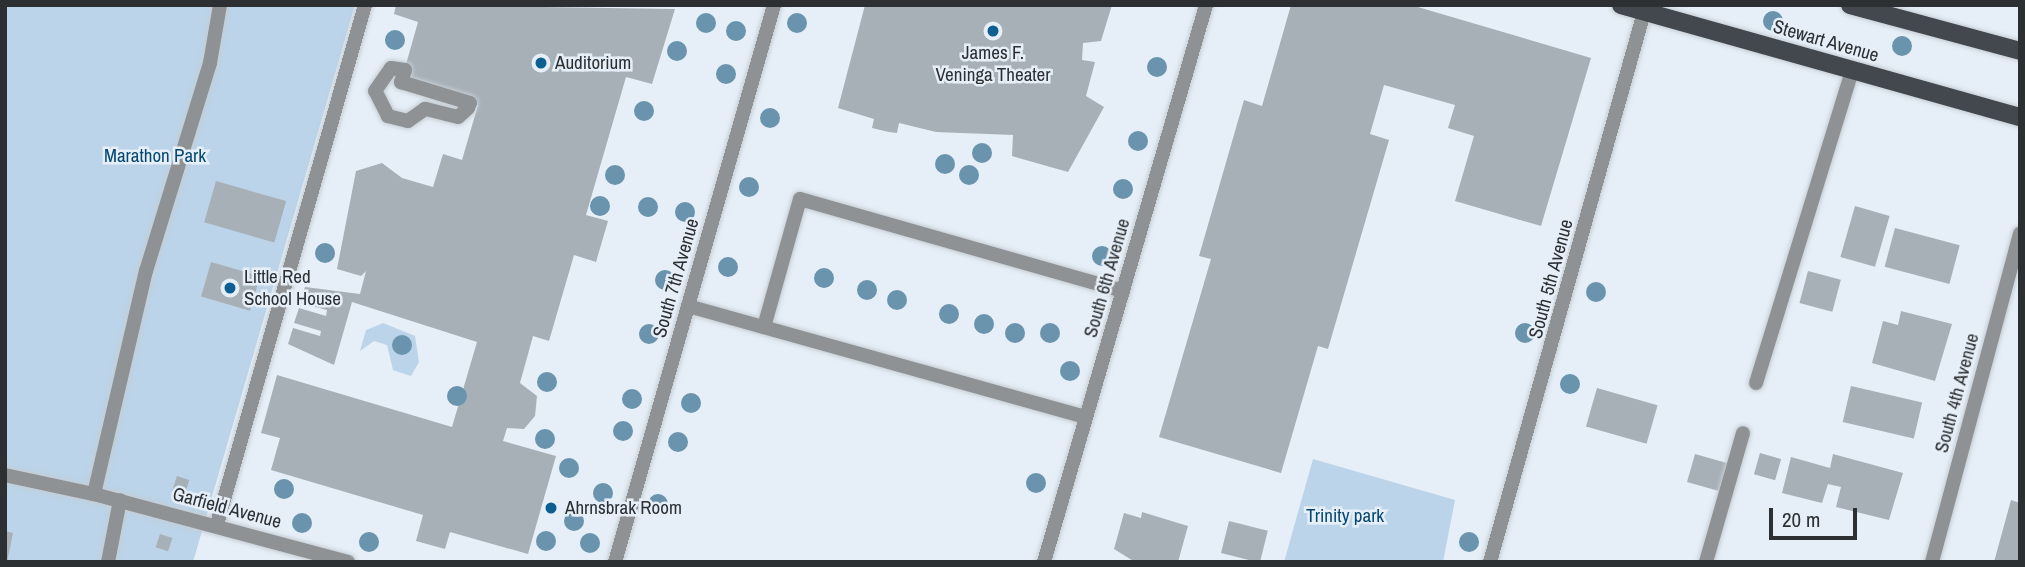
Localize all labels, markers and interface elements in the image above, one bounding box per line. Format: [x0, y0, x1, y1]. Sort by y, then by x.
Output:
street label: Stewart Avenue [1770, 15, 1882, 67]
marker: James F. Veninga Theater [985, 23, 1001, 39]
place label: James F. Veninga Theater [935, 42, 1051, 86]
place label: Auditorium [555, 52, 631, 74]
marker: Auditorium [533, 55, 549, 71]
park label: Marathon Park [104, 145, 206, 167]
street label: South 7th Avenue [648, 215, 704, 341]
street label: South 6th Avenue [1079, 215, 1135, 341]
street label: South 5th Avenue [1524, 216, 1578, 342]
place label: Little Red School House [244, 266, 341, 310]
marker: Little Red School House [222, 280, 238, 296]
street label: South 4th Avenue [1930, 330, 1984, 456]
street label: Garfield Avenue [170, 482, 284, 534]
scale bar [1773, 494, 1860, 538]
place label: Ahrnsbrak Room [565, 497, 682, 519]
marker: Ahrnsbrak Room [543, 500, 559, 516]
park label: Trinity park [1306, 505, 1384, 527]
text: 20 m [1782, 505, 1820, 534]

